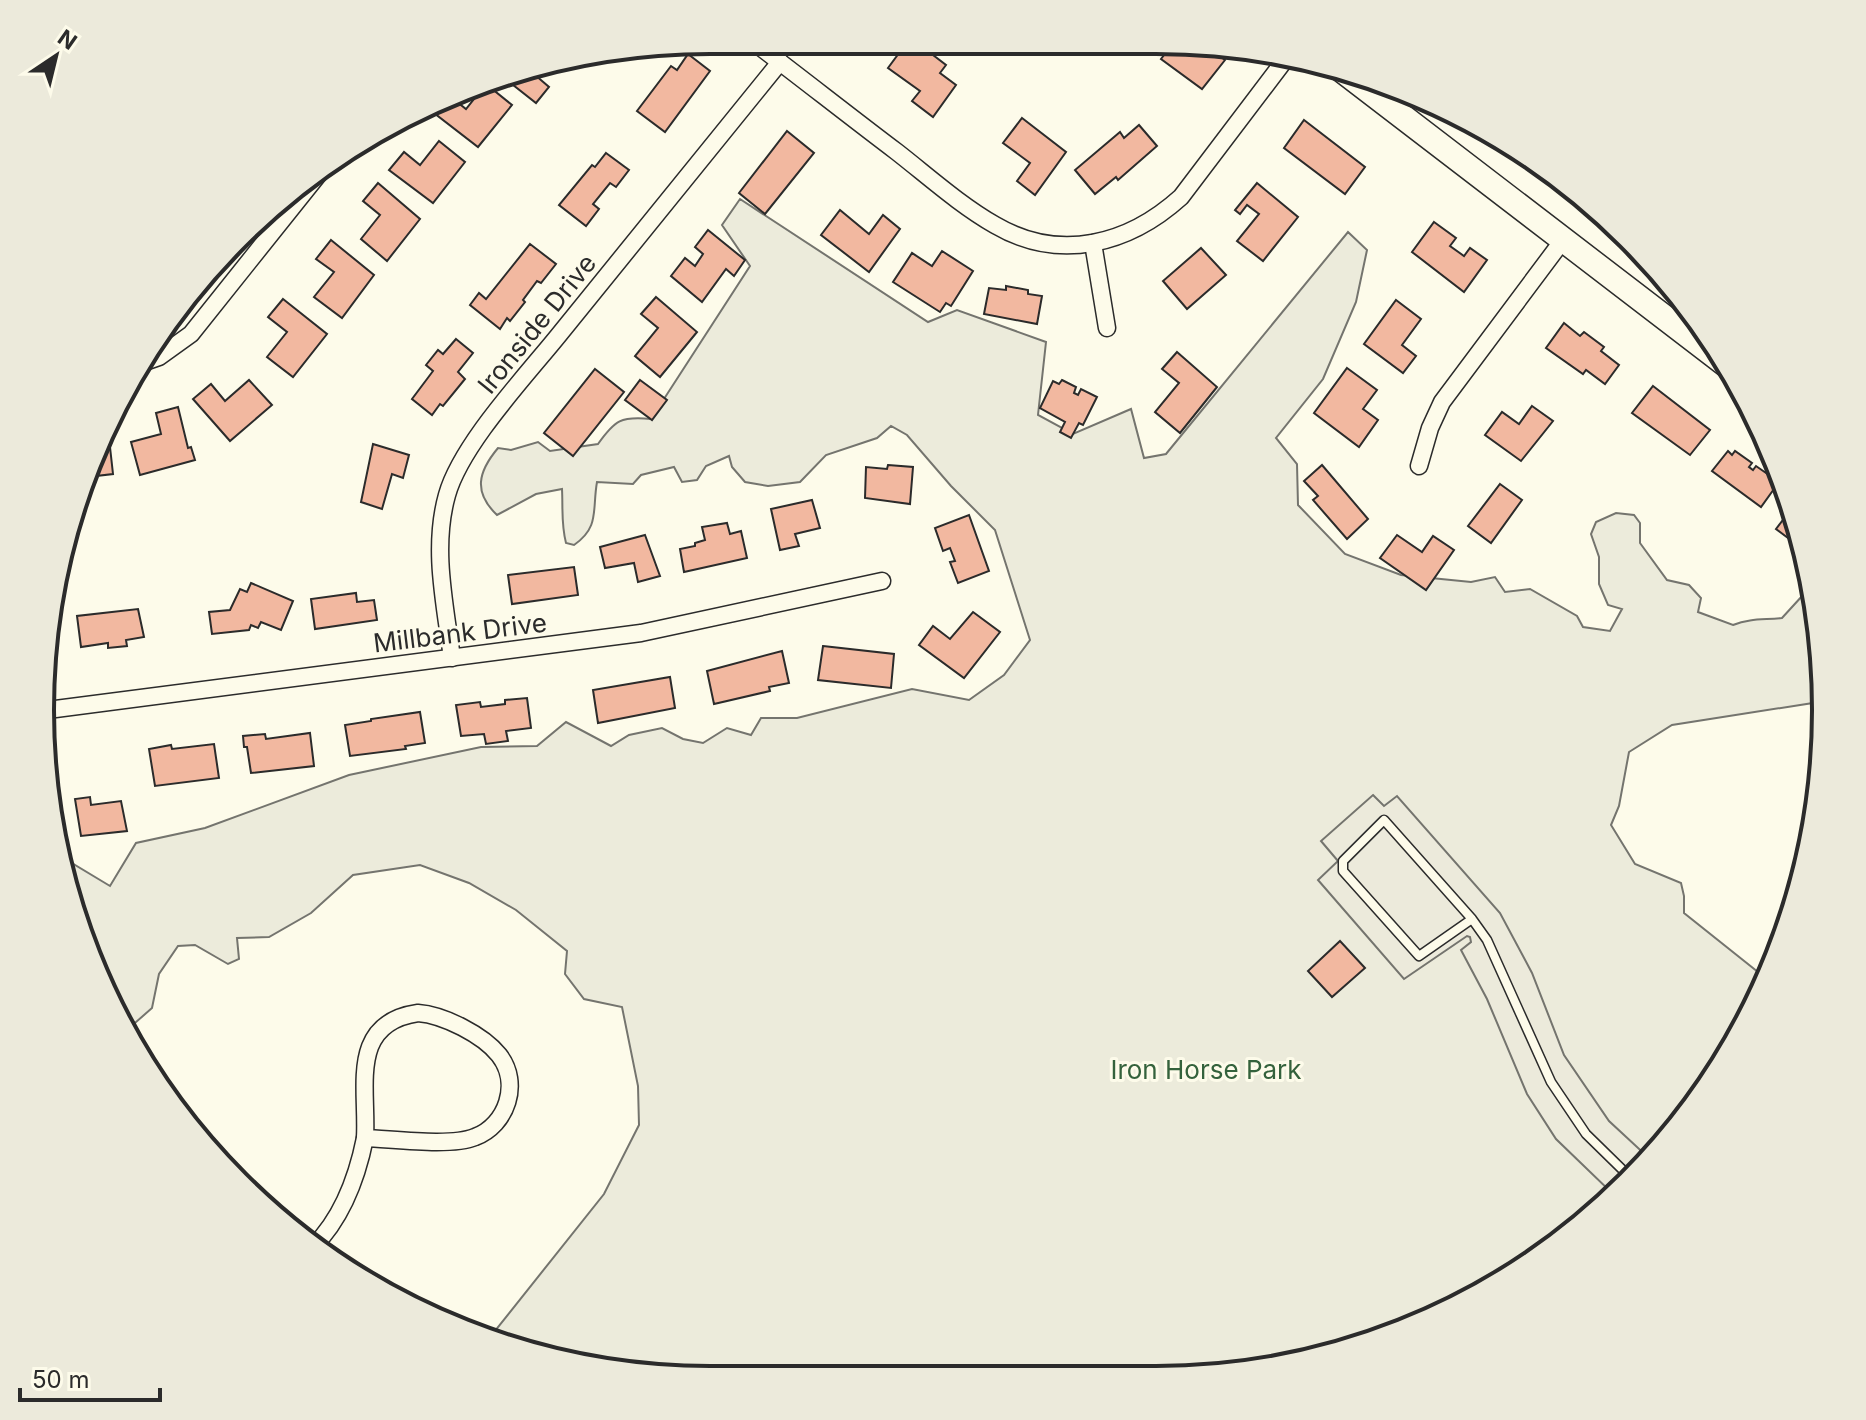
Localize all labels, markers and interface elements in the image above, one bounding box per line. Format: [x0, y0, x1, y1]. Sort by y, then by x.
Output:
north arrow [16, 16, 96, 96]
text: N [53, 24, 82, 55]
street label: Ironside Drive [471, 248, 602, 400]
street label: Millbank Drive [371, 606, 548, 659]
park label: Iron Horse Park [1110, 1054, 1302, 1085]
scale bar [20, 1352, 160, 1402]
text: 50 m [32, 1365, 90, 1394]

